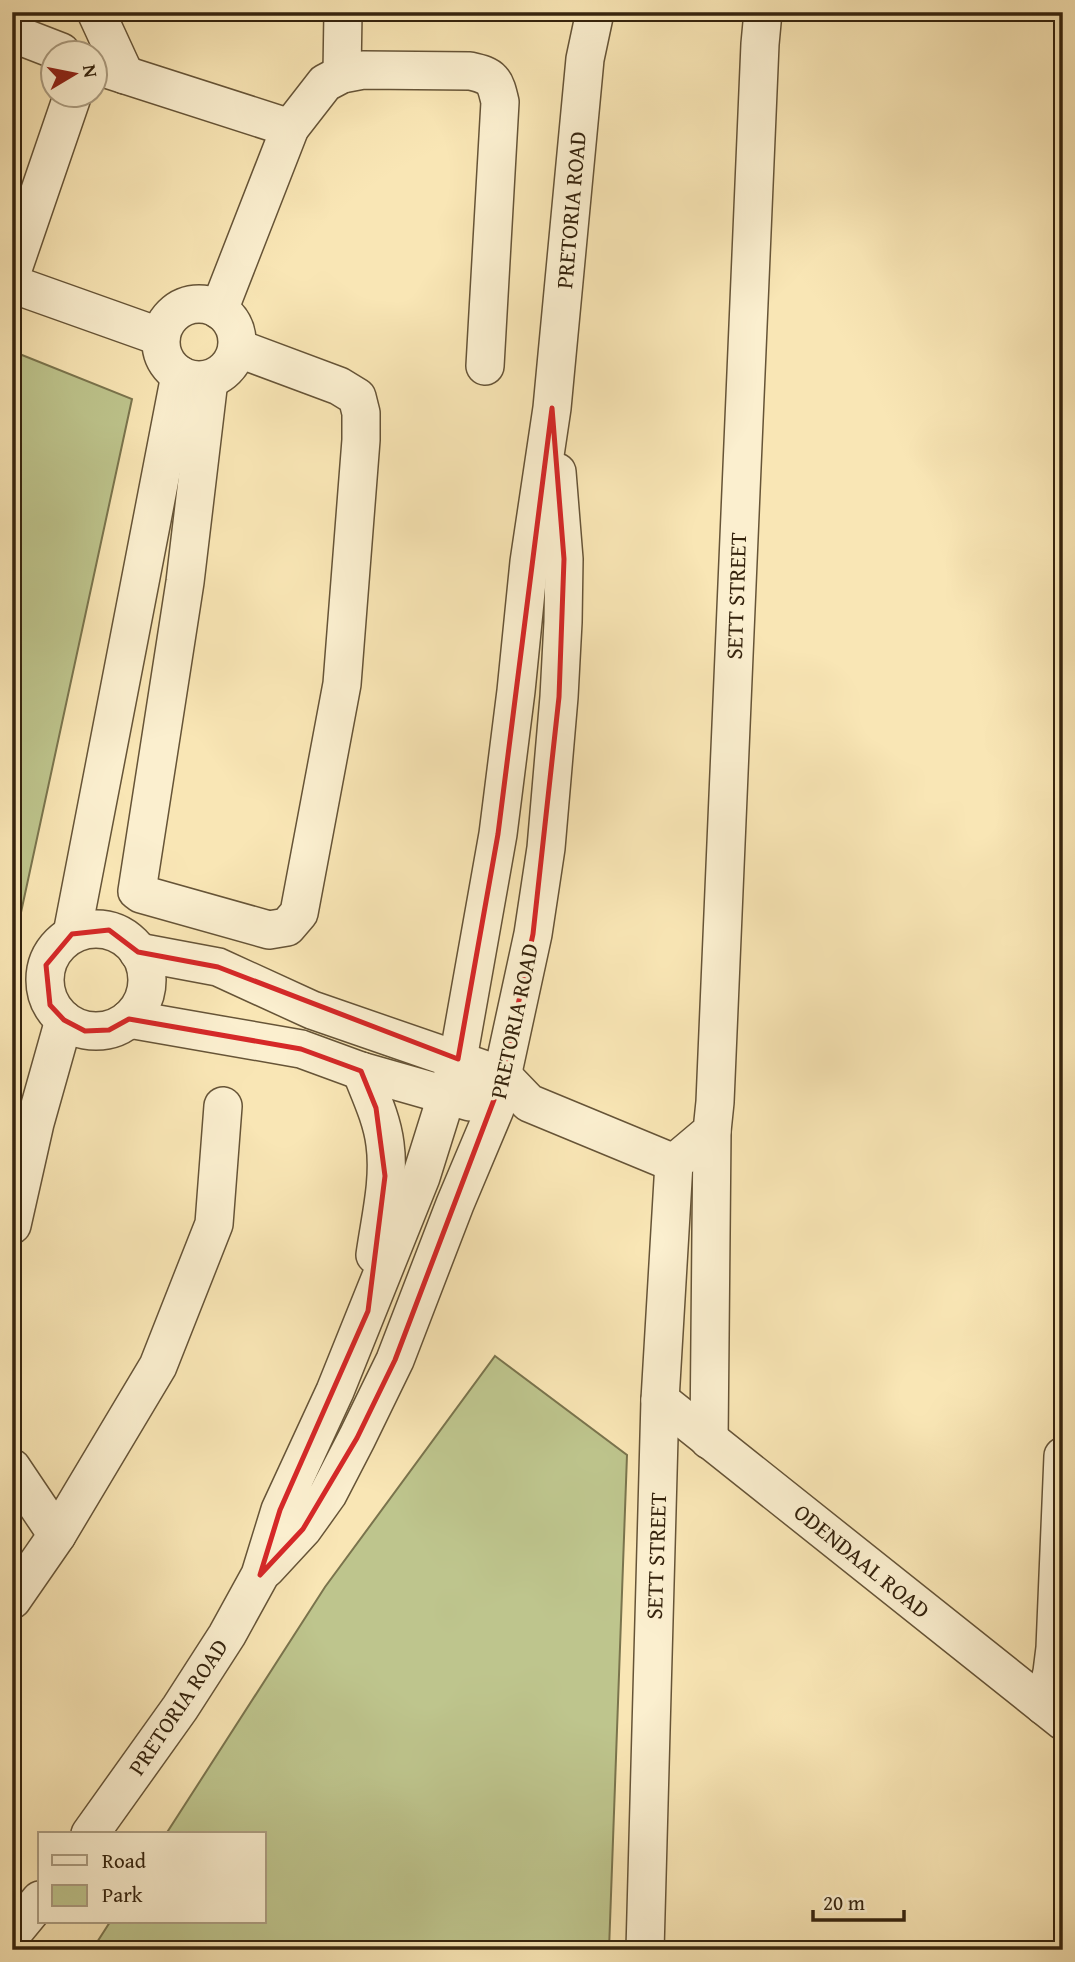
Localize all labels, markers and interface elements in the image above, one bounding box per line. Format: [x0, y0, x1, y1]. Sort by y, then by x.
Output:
north arrow [38, 38, 108, 108]
text: N [76, 62, 106, 80]
street label: PRETORIA ROAD [547, 130, 594, 290]
street label: SETT STREET [717, 532, 754, 660]
street label: PRETORIA ROAD [481, 940, 546, 1102]
street label: SETT STREET [637, 1492, 674, 1620]
street label: ODENDAAL ROAD [787, 1495, 937, 1626]
street label: PRETORIA ROAD [120, 1632, 235, 1781]
legend [38, 1832, 266, 1924]
text: Road [102, 1845, 147, 1876]
scale bar [813, 1878, 904, 1922]
text: Park [102, 1879, 143, 1910]
text: 20 m [823, 1887, 865, 1918]

